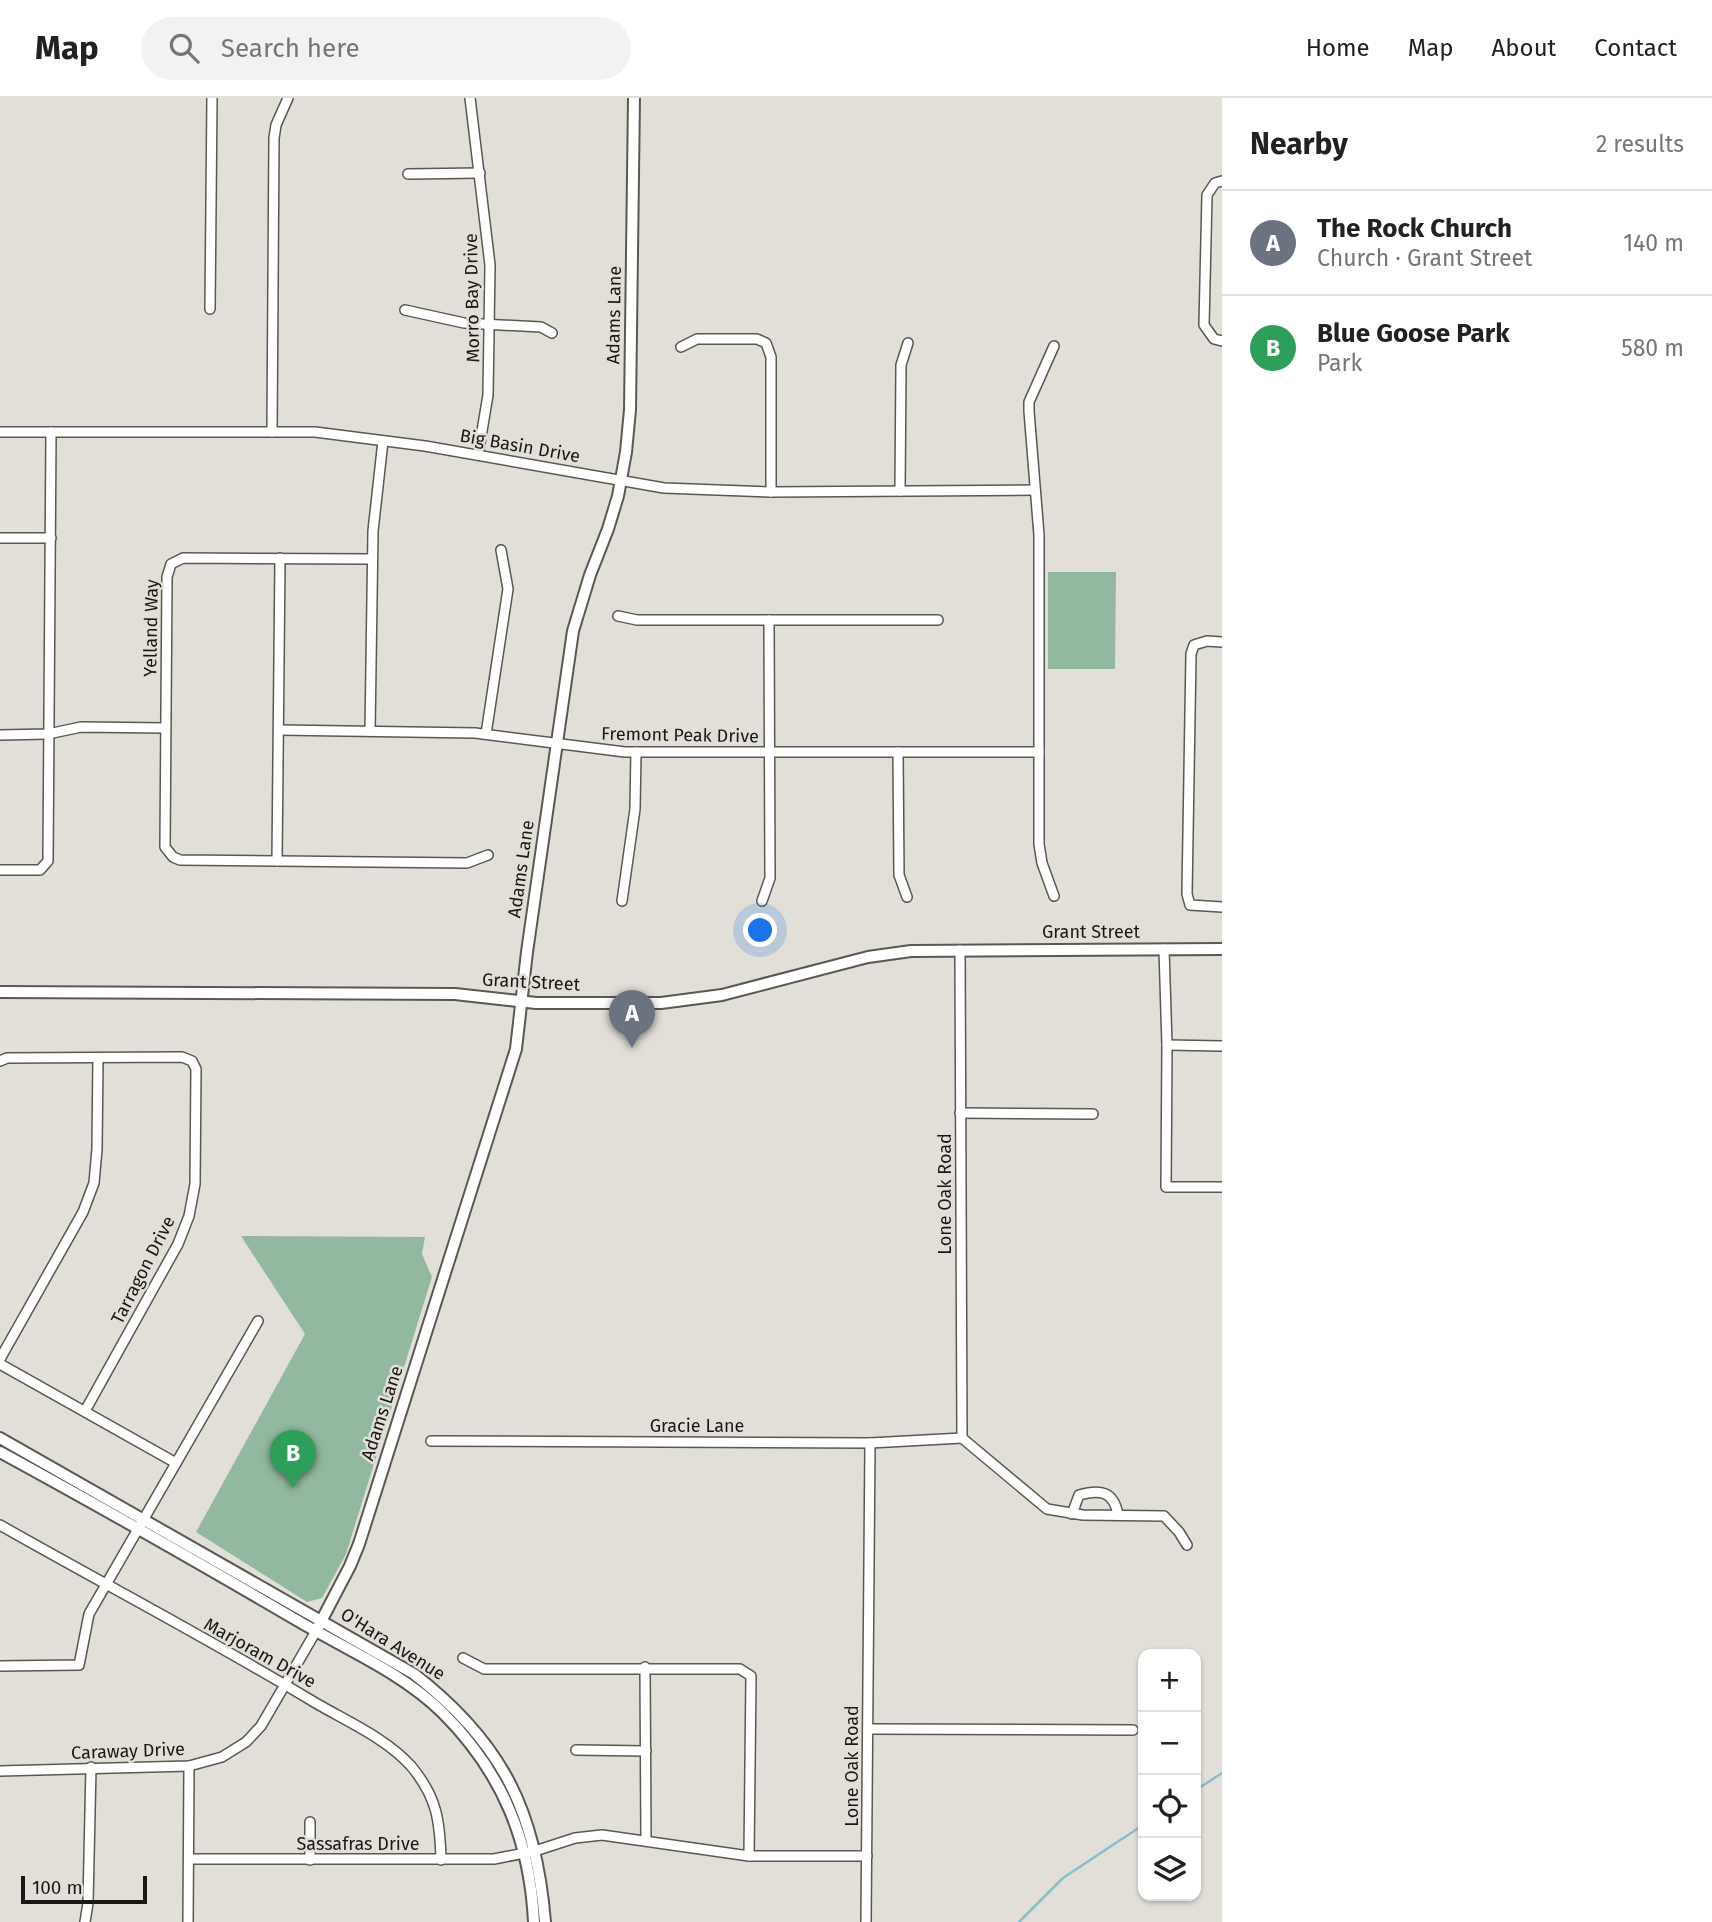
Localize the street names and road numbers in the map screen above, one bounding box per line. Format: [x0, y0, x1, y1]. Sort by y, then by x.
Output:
street label: Morro Bay Drive [460, 233, 484, 363]
street label: Adams Lane [602, 266, 626, 364]
street label: Big Basin Drive [458, 425, 582, 467]
street label: Yelland Way [139, 579, 163, 677]
street label: Fremont Peak Drive [601, 723, 759, 747]
street label: Adams Lane [503, 819, 539, 919]
street label: Grant Street [1042, 921, 1141, 943]
street label: Grant Street [481, 968, 581, 996]
street label: Lone Oak Road [934, 1133, 956, 1255]
street label: Tarragon Drive [106, 1212, 180, 1328]
street label: Adams Lane [356, 1363, 408, 1463]
street label: Gracie Lane [650, 1415, 744, 1437]
street label: O'Hara Avenue [337, 1603, 449, 1685]
street label: Marjoram Drive [200, 1613, 320, 1693]
street label: Lone Oak Road [841, 1705, 863, 1827]
street label: Caraway Drive [71, 1738, 185, 1764]
street label: Sassafras Drive [296, 1833, 420, 1855]

